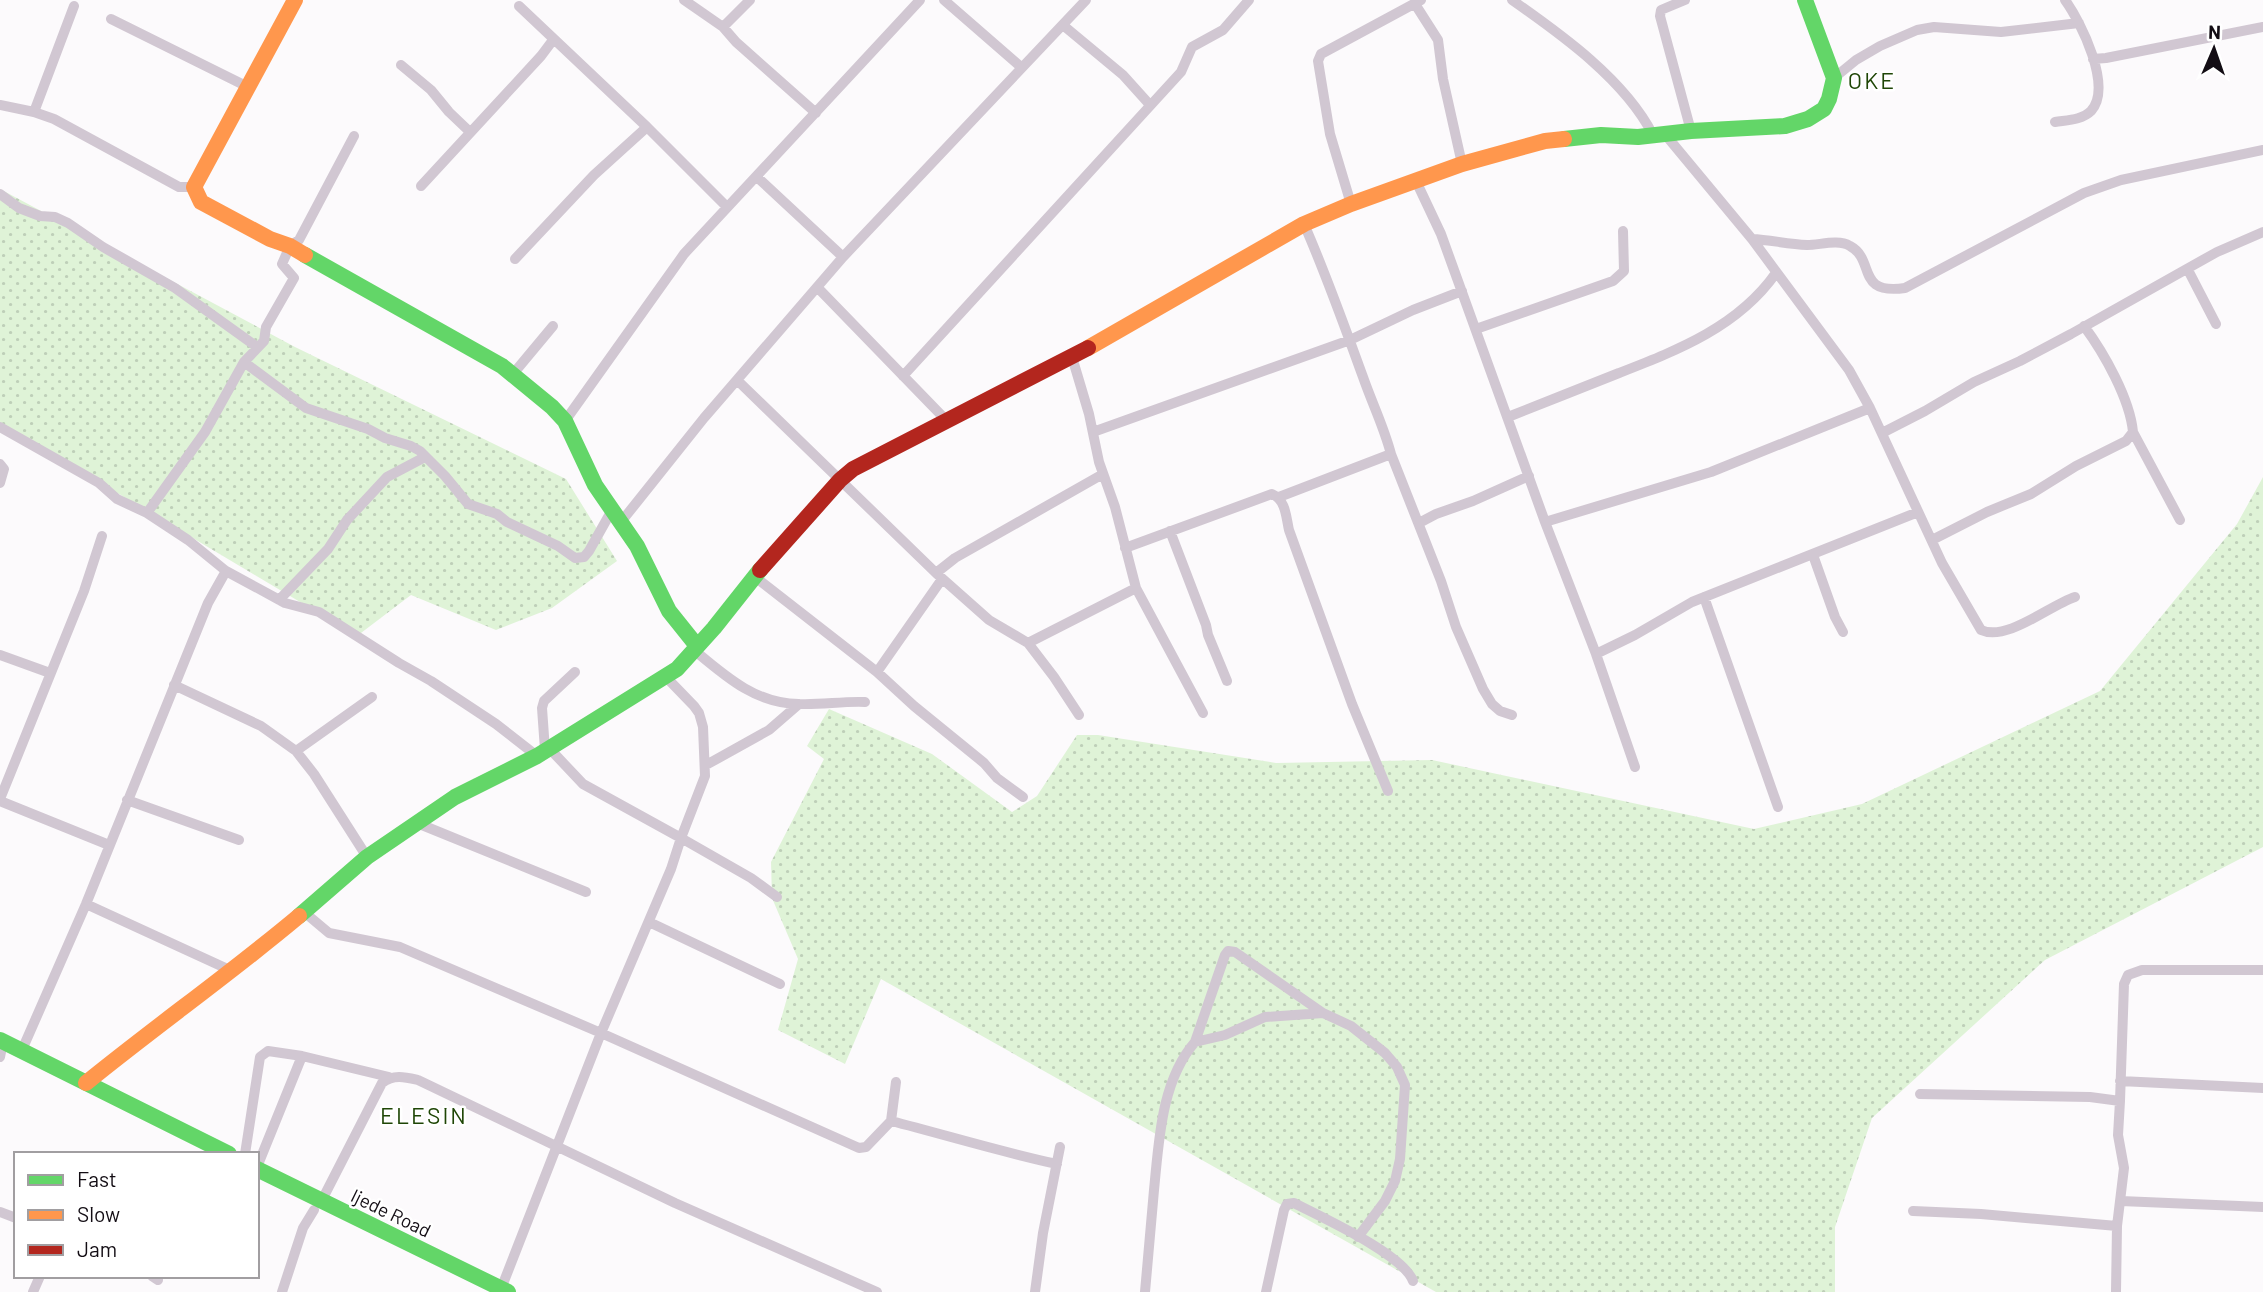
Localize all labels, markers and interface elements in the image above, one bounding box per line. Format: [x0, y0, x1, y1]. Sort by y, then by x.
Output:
north arrow [2179, 14, 2249, 84]
text: N [2208, 20, 2221, 43]
district label: OKE [1848, 66, 1896, 94]
district label: ELESIN [380, 1101, 468, 1129]
legend [14, 1152, 259, 1278]
text: Fast [77, 1166, 117, 1191]
street label: Ijede Road [348, 1183, 435, 1242]
text: Slow [77, 1201, 120, 1226]
text: Jam [77, 1236, 117, 1261]

